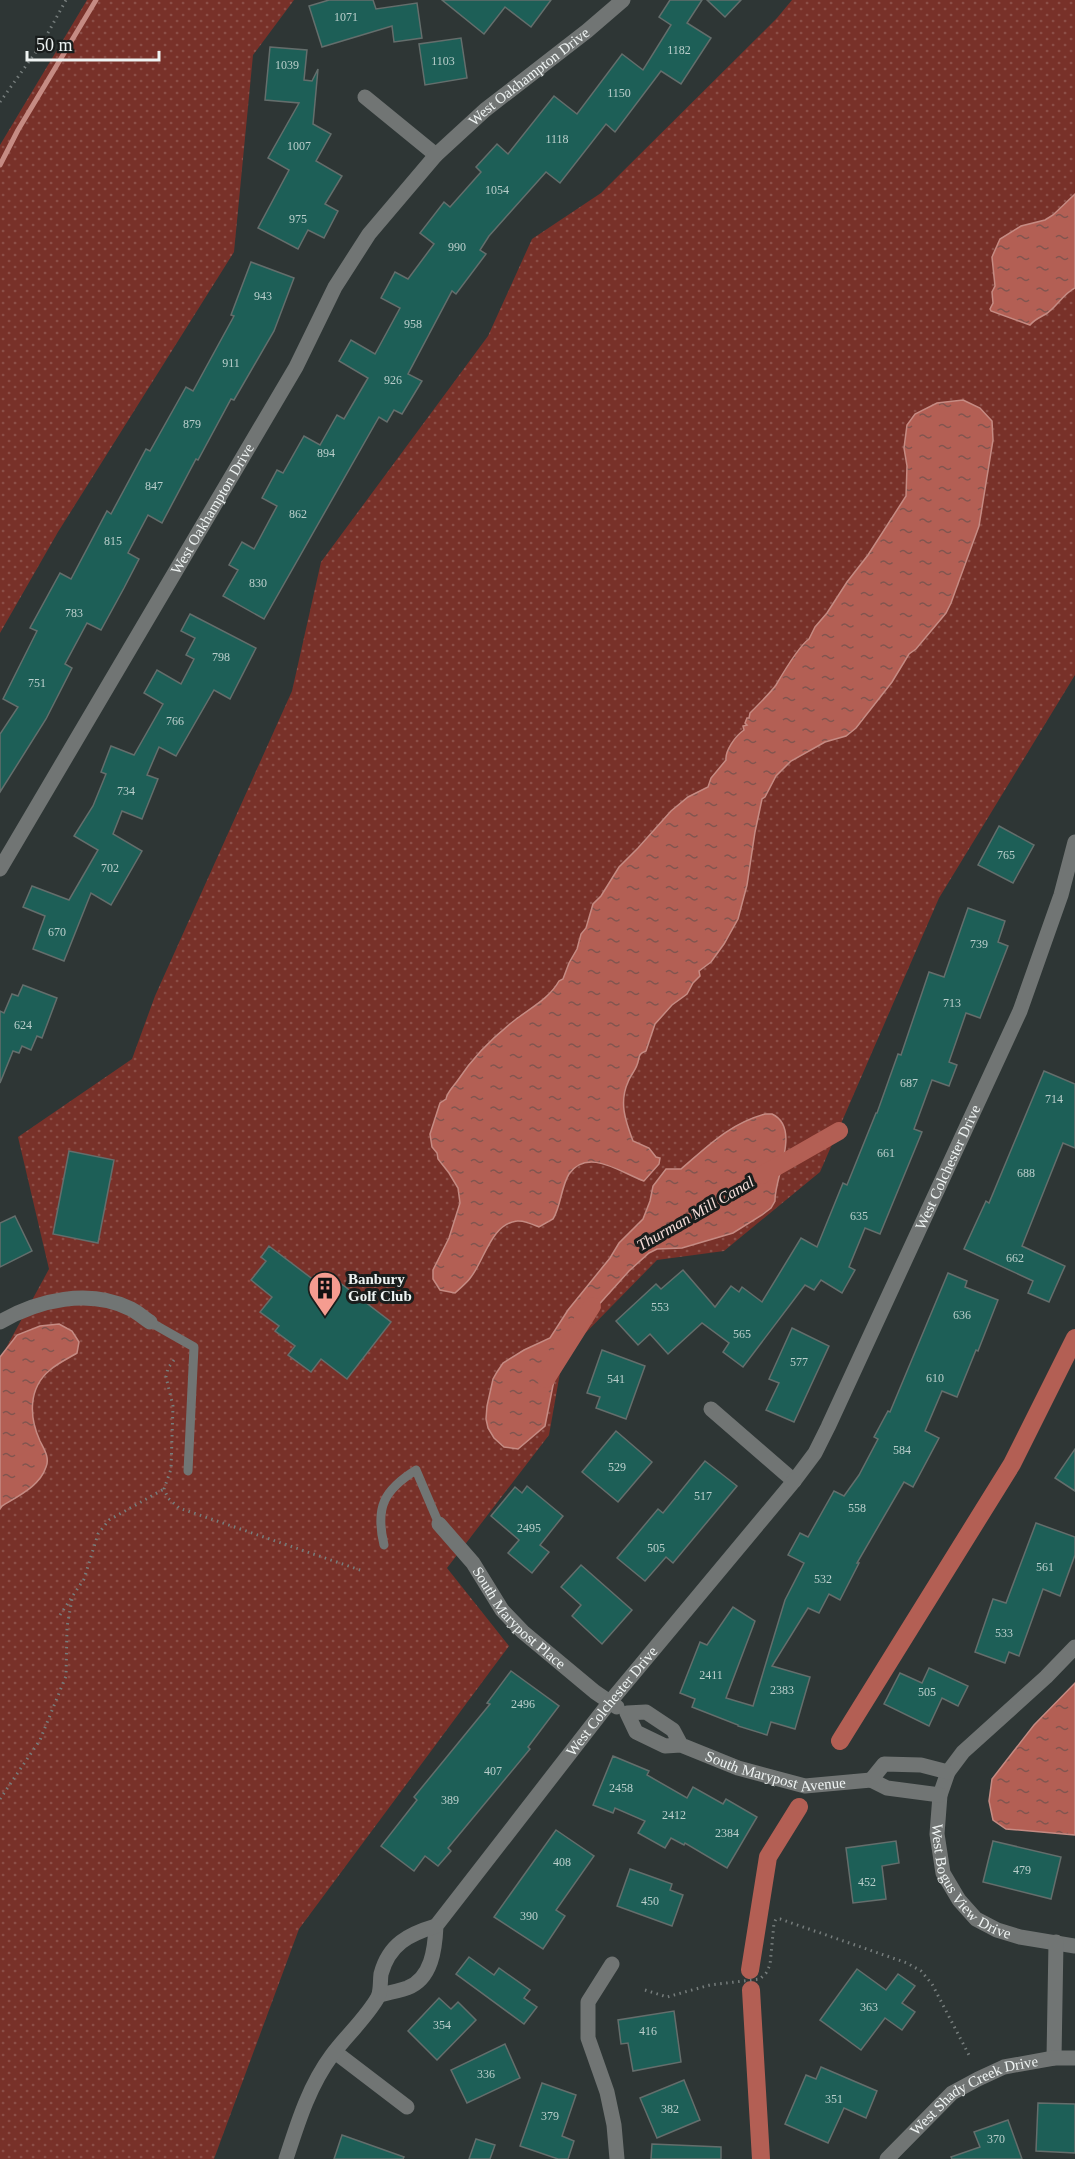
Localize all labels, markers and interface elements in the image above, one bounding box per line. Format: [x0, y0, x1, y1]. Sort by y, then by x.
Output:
house number: 1071 [334, 10, 358, 24]
scale bar [27, 24, 159, 62]
street label: West Oakhampton Drive [465, 24, 593, 129]
text: 50 m [36, 35, 73, 55]
house number: 1182 [667, 43, 691, 57]
house number: 1103 [431, 54, 455, 68]
house number: 1039 [275, 58, 299, 72]
house number: 1150 [607, 86, 631, 100]
house number: 1118 [545, 132, 569, 146]
house number: 1007 [287, 139, 311, 153]
house number: 1054 [485, 183, 509, 197]
house number: 975 [289, 212, 307, 226]
house number: 990 [448, 240, 466, 254]
house number: 943 [254, 289, 272, 303]
house number: 958 [404, 317, 422, 331]
house number: 911 [222, 356, 240, 370]
house number: 926 [384, 373, 402, 387]
house number: 879 [183, 417, 201, 431]
street label: West Oakhampton Drive [168, 440, 257, 577]
house number: 894 [317, 446, 335, 460]
house number: 847 [145, 479, 163, 493]
house number: 862 [289, 507, 307, 521]
house number: 815 [104, 534, 122, 548]
house number: 830 [249, 576, 267, 590]
house number: 783 [65, 606, 83, 620]
house number: 798 [212, 650, 230, 664]
house number: 751 [28, 676, 46, 690]
house number: 766 [166, 714, 184, 728]
house number: 734 [117, 784, 135, 798]
house number: 765 [997, 848, 1015, 862]
house number: 702 [101, 861, 119, 875]
house number: 670 [48, 925, 66, 939]
house number: 739 [970, 937, 988, 951]
house number: 713 [943, 996, 961, 1010]
house number: 624 [14, 1018, 32, 1032]
house number: 687 [900, 1076, 918, 1090]
house number: 714 [1045, 1092, 1063, 1106]
street label: West Colchester Drive [912, 1102, 984, 1232]
house number: 661 [877, 1146, 895, 1160]
house number: 688 [1017, 1166, 1035, 1180]
water label: Thurman Mill Canal [634, 1173, 757, 1254]
house number: 635 [850, 1209, 868, 1223]
house number: 662 [1006, 1251, 1024, 1265]
building icon: Banbury Golf Club [307, 1270, 343, 1317]
place label: Banbury Golf Club [348, 1271, 412, 1304]
house number: 553 [651, 1300, 669, 1314]
house number: 636 [953, 1308, 971, 1322]
house number: 565 [733, 1327, 751, 1341]
house number: 577 [790, 1355, 808, 1369]
house number: 610 [926, 1371, 944, 1385]
house number: 541 [607, 1372, 625, 1386]
house number: 584 [893, 1443, 911, 1457]
house number: 529 [608, 1460, 626, 1474]
house number: 517 [694, 1489, 712, 1503]
house number: 558 [848, 1501, 866, 1515]
house number: 2495 [517, 1521, 541, 1535]
house number: 505 [647, 1541, 665, 1555]
house number: 561 [1036, 1560, 1054, 1574]
street label: South Marypost Place [469, 1564, 569, 1672]
house number: 532 [814, 1572, 832, 1586]
house number: 533 [995, 1626, 1013, 1640]
street label: West Colchester Drive [563, 1643, 661, 1759]
house number: 2411 [699, 1668, 723, 1682]
house number: 2383 [770, 1683, 794, 1697]
house number: 505 [918, 1685, 936, 1699]
house number: 2496 [511, 1697, 535, 1711]
street label: South Marypost Avenue [703, 1748, 847, 1794]
house number: 407 [484, 1764, 502, 1778]
house number: 2458 [609, 1781, 633, 1795]
house number: 389 [441, 1793, 459, 1807]
house number: 2412 [662, 1808, 686, 1822]
street label: West Bogus View Drive [929, 1823, 1013, 1942]
house number: 2384 [715, 1826, 739, 1840]
house number: 408 [553, 1855, 571, 1869]
house number: 479 [1013, 1863, 1031, 1877]
house number: 452 [858, 1875, 876, 1889]
house number: 450 [641, 1894, 659, 1908]
house number: 390 [520, 1909, 538, 1923]
house number: 363 [860, 2000, 878, 2014]
house number: 354 [433, 2018, 451, 2032]
house number: 416 [639, 2024, 657, 2038]
street label: West Shady Creek Drive [907, 2053, 1040, 2138]
house number: 336 [477, 2067, 495, 2081]
house number: 351 [825, 2092, 843, 2106]
house number: 382 [661, 2102, 679, 2116]
house number: 379 [541, 2109, 559, 2123]
house number: 370 [987, 2132, 1005, 2146]

